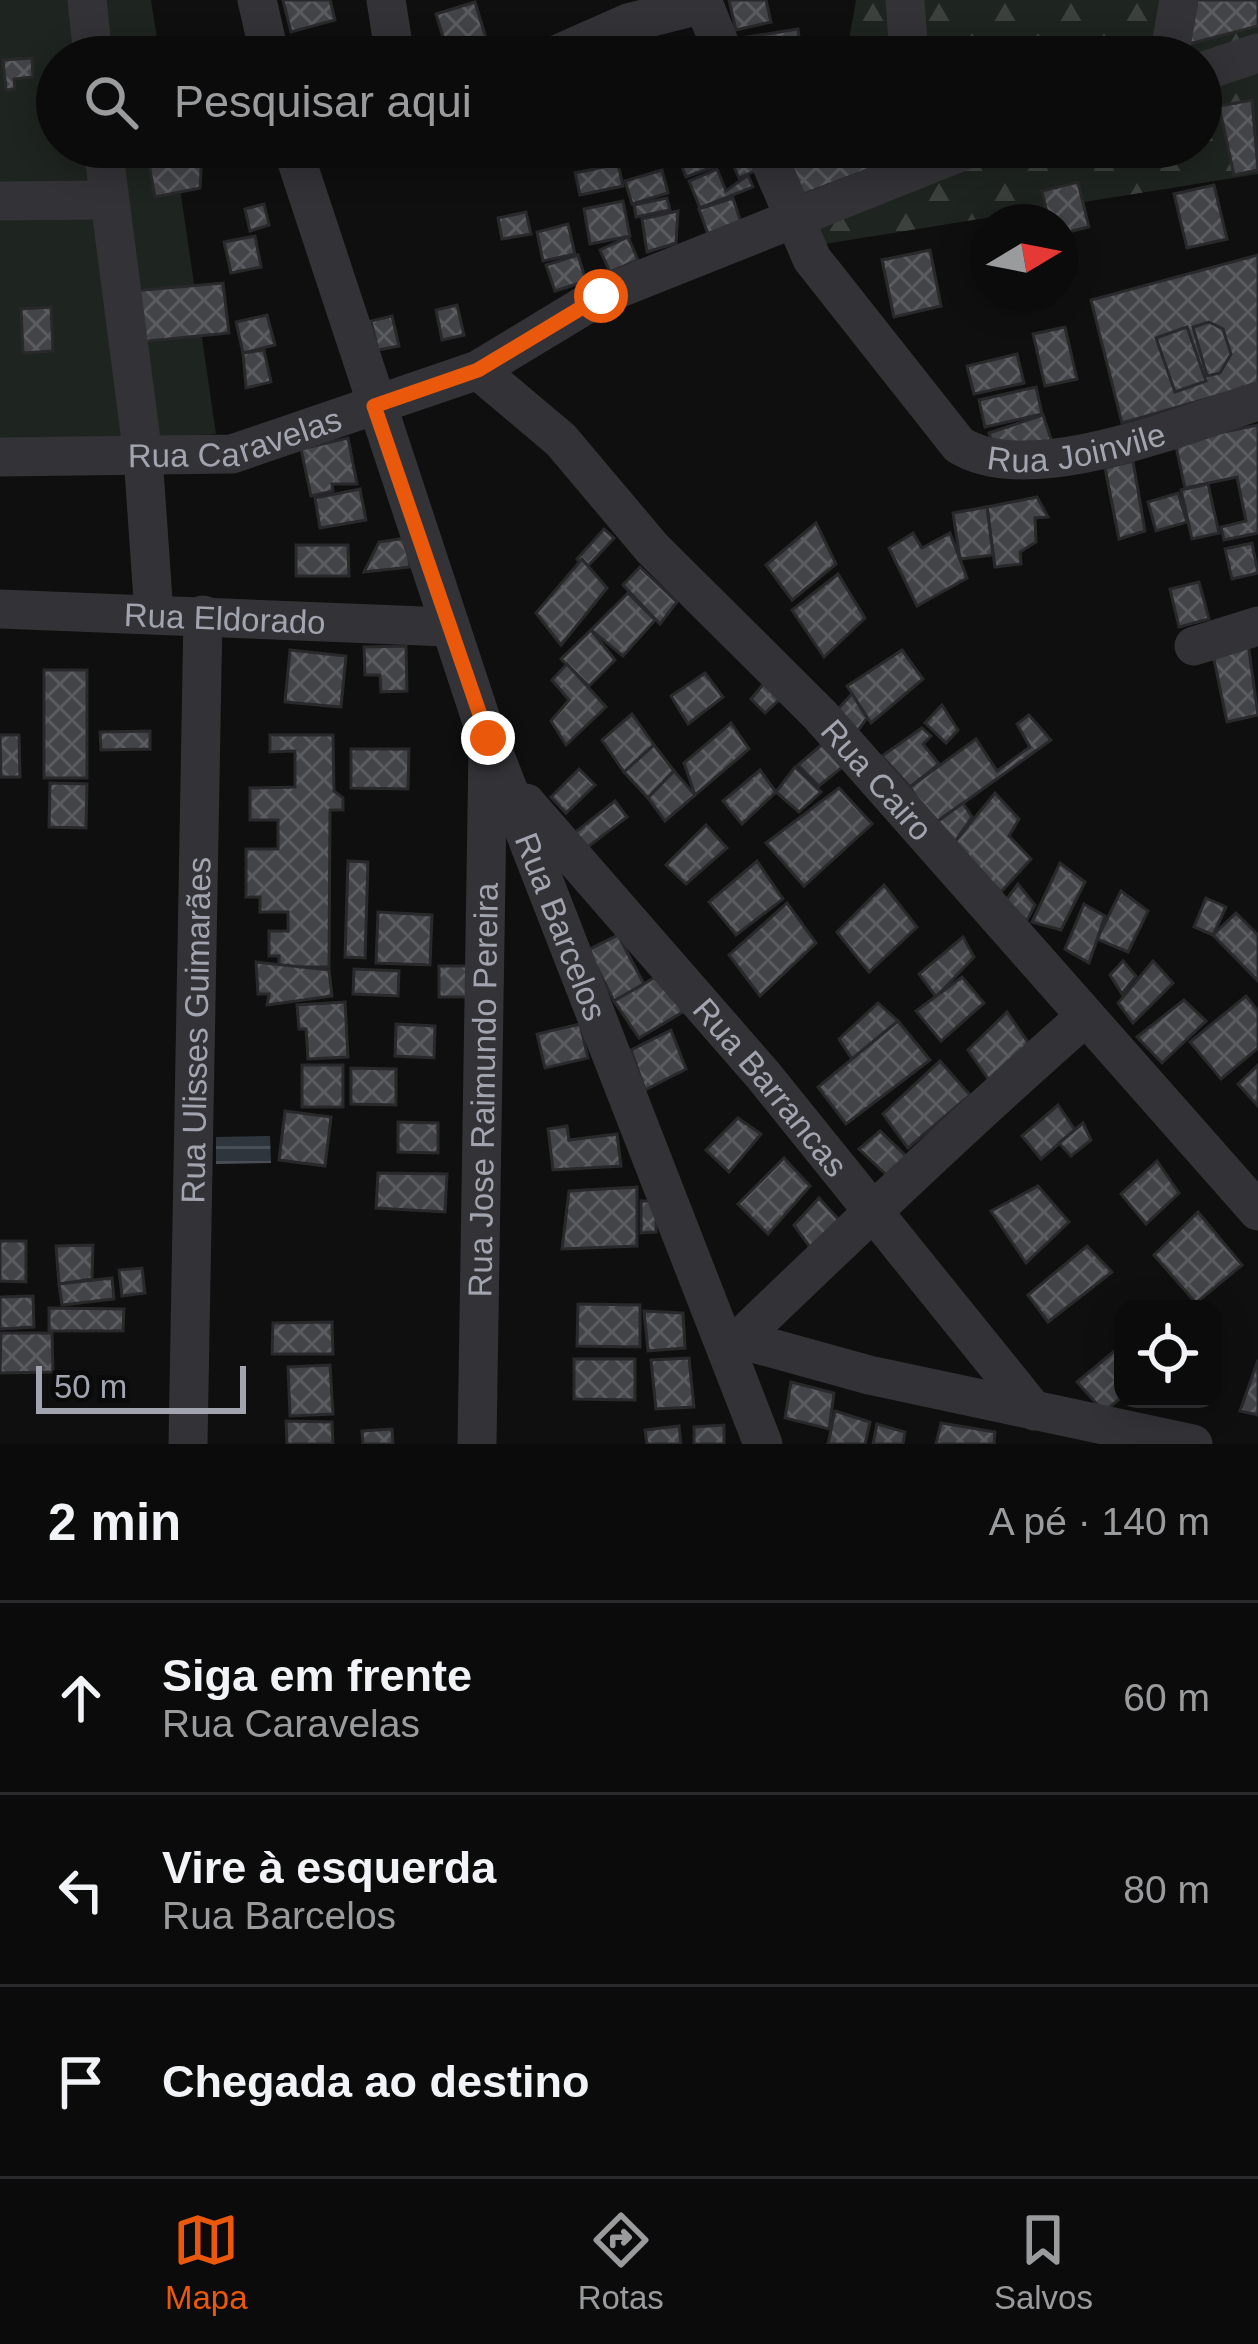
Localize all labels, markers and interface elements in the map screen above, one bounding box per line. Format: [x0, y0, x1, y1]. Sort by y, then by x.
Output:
search box [36, 36, 1222, 168]
icon: search [78, 69, 144, 135]
text: Pesquisar aqui [174, 76, 472, 127]
north arrow [970, 204, 1078, 312]
route start [574, 269, 628, 323]
street label: Rua Caravelas [128, 400, 346, 474]
street label: Rua Joinvile [985, 415, 1170, 479]
street label: Rua Eldorado [123, 596, 326, 641]
route end [461, 711, 515, 765]
street label: Rua Cairo [814, 712, 940, 848]
street label: Rua Barcelos [508, 828, 614, 1026]
street label: Rua Ulisses Guimarães [174, 856, 218, 1204]
street label: Rua Jose Raimundo Pereira [461, 882, 505, 1298]
street label: Rua Barrancas [686, 991, 855, 1184]
map controls [1114, 1300, 1222, 1408]
button: locate [1114, 1300, 1222, 1408]
scale bar [36, 1360, 246, 1413]
text: 50 m [54, 1368, 127, 1405]
text: 2 min [48, 1494, 181, 1551]
text: A pé · 140 m [989, 1500, 1210, 1543]
text: Siga em frente [162, 1650, 472, 1701]
icon: ahead [48, 1665, 114, 1731]
text: 60 m [1123, 1676, 1210, 1719]
text: Rua Caravelas [162, 1702, 420, 1745]
text: Vire à esquerda [162, 1842, 496, 1893]
icon: left [48, 1857, 114, 1923]
text: 80 m [1123, 1868, 1210, 1911]
text: Rua Barcelos [162, 1894, 396, 1937]
icon: arrive [48, 2049, 114, 2115]
text: Chegada ao destino [162, 2056, 590, 2107]
tab: Mapa [165, 2207, 248, 2317]
tab: Rotas [578, 2207, 664, 2317]
tab: Salvos [994, 2207, 1093, 2317]

